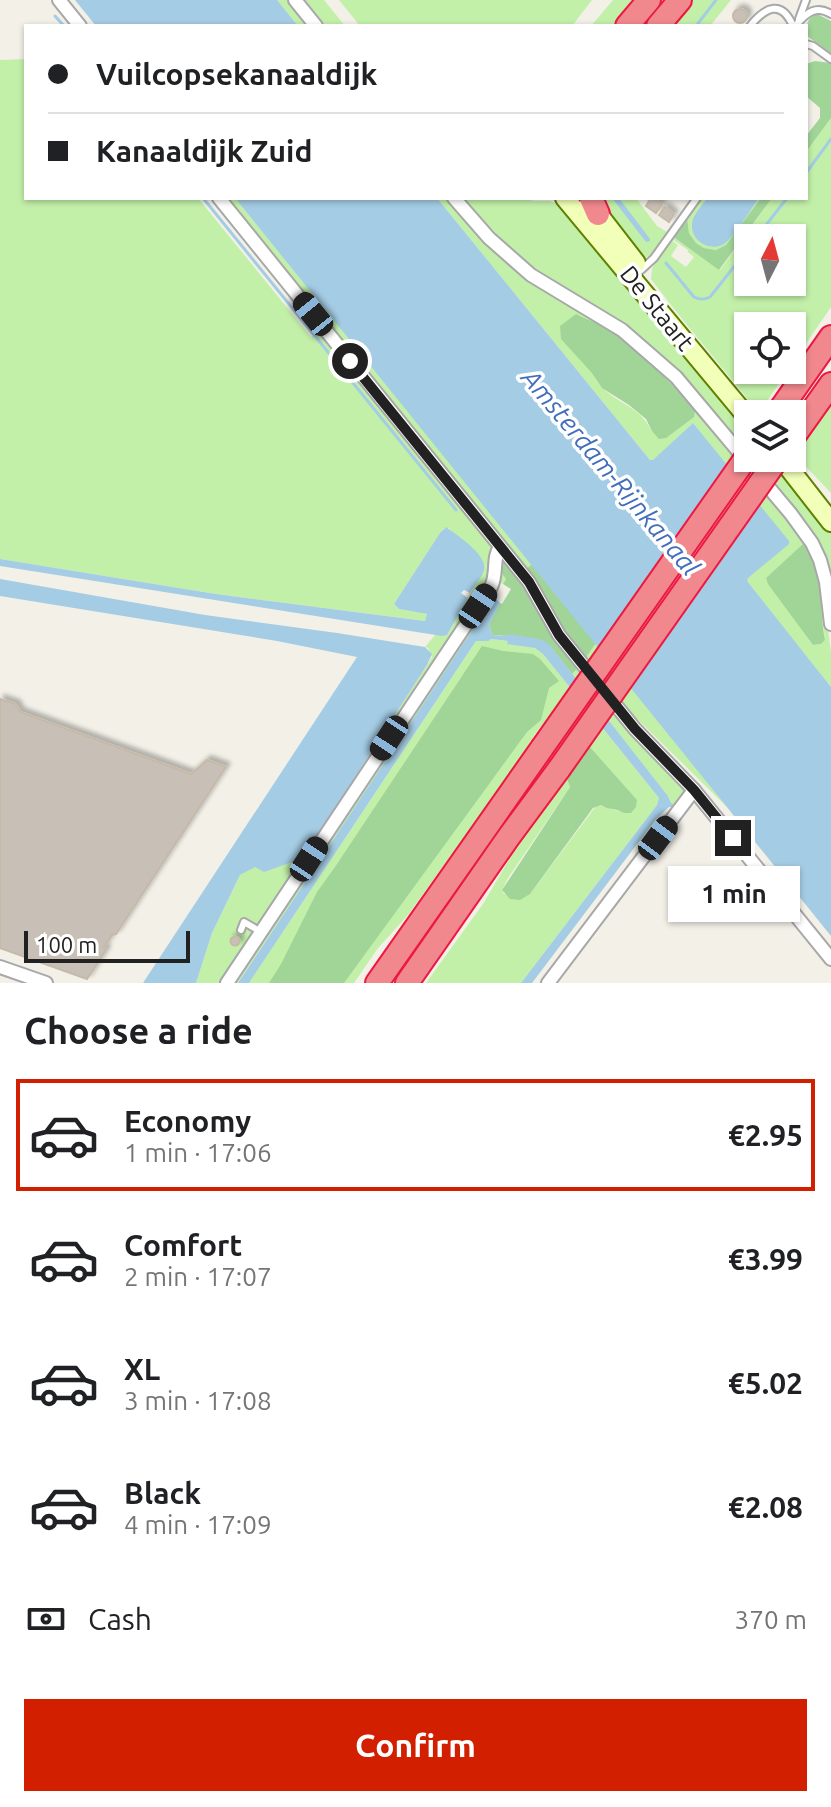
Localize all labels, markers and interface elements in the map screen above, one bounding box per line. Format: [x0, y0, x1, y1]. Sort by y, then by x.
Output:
text: Vuilcopsekanaaldijk [96, 57, 377, 91]
text: Kanaaldijk Zuid [96, 134, 312, 168]
north arrow [734, 224, 806, 296]
map controls [734, 224, 806, 472]
street label: De Staart [615, 260, 700, 356]
car [289, 288, 337, 340]
button: locate [734, 312, 806, 384]
route start [332, 343, 368, 379]
water label: Amsterdam-Rijnkanaal [515, 361, 706, 581]
button: layers [734, 400, 806, 472]
car [455, 579, 501, 633]
car [366, 711, 412, 765]
car [634, 812, 682, 864]
route end [715, 820, 751, 856]
car [286, 832, 332, 886]
callout: 1 min [667, 866, 799, 922]
text: 1 min [701, 879, 767, 908]
scale bar [24, 927, 190, 963]
text: 100 m [36, 932, 97, 957]
text: Choose a ride [24, 1010, 253, 1051]
icon: car [28, 1099, 100, 1171]
text: Economy [124, 1104, 251, 1138]
text: €2.95 [728, 1118, 803, 1152]
text: 1 min · 17:06 [124, 1138, 272, 1167]
icon: car [28, 1223, 100, 1295]
text: Comfort [124, 1228, 242, 1262]
text: €3.99 [728, 1242, 803, 1276]
text: 2 min · 17:07 [124, 1262, 272, 1291]
icon: car [28, 1347, 100, 1419]
text: XL [124, 1352, 160, 1386]
text: €5.02 [728, 1366, 803, 1400]
text: 3 min · 17:08 [124, 1386, 272, 1415]
icon: car [28, 1471, 100, 1543]
text: Black [124, 1476, 201, 1510]
text: €2.08 [728, 1490, 803, 1524]
text: 4 min · 17:09 [124, 1510, 272, 1539]
icon: cash [24, 1597, 68, 1641]
text: Cash [88, 1602, 152, 1636]
text: 370 m [735, 1605, 807, 1634]
button: Confirm [24, 1699, 807, 1791]

